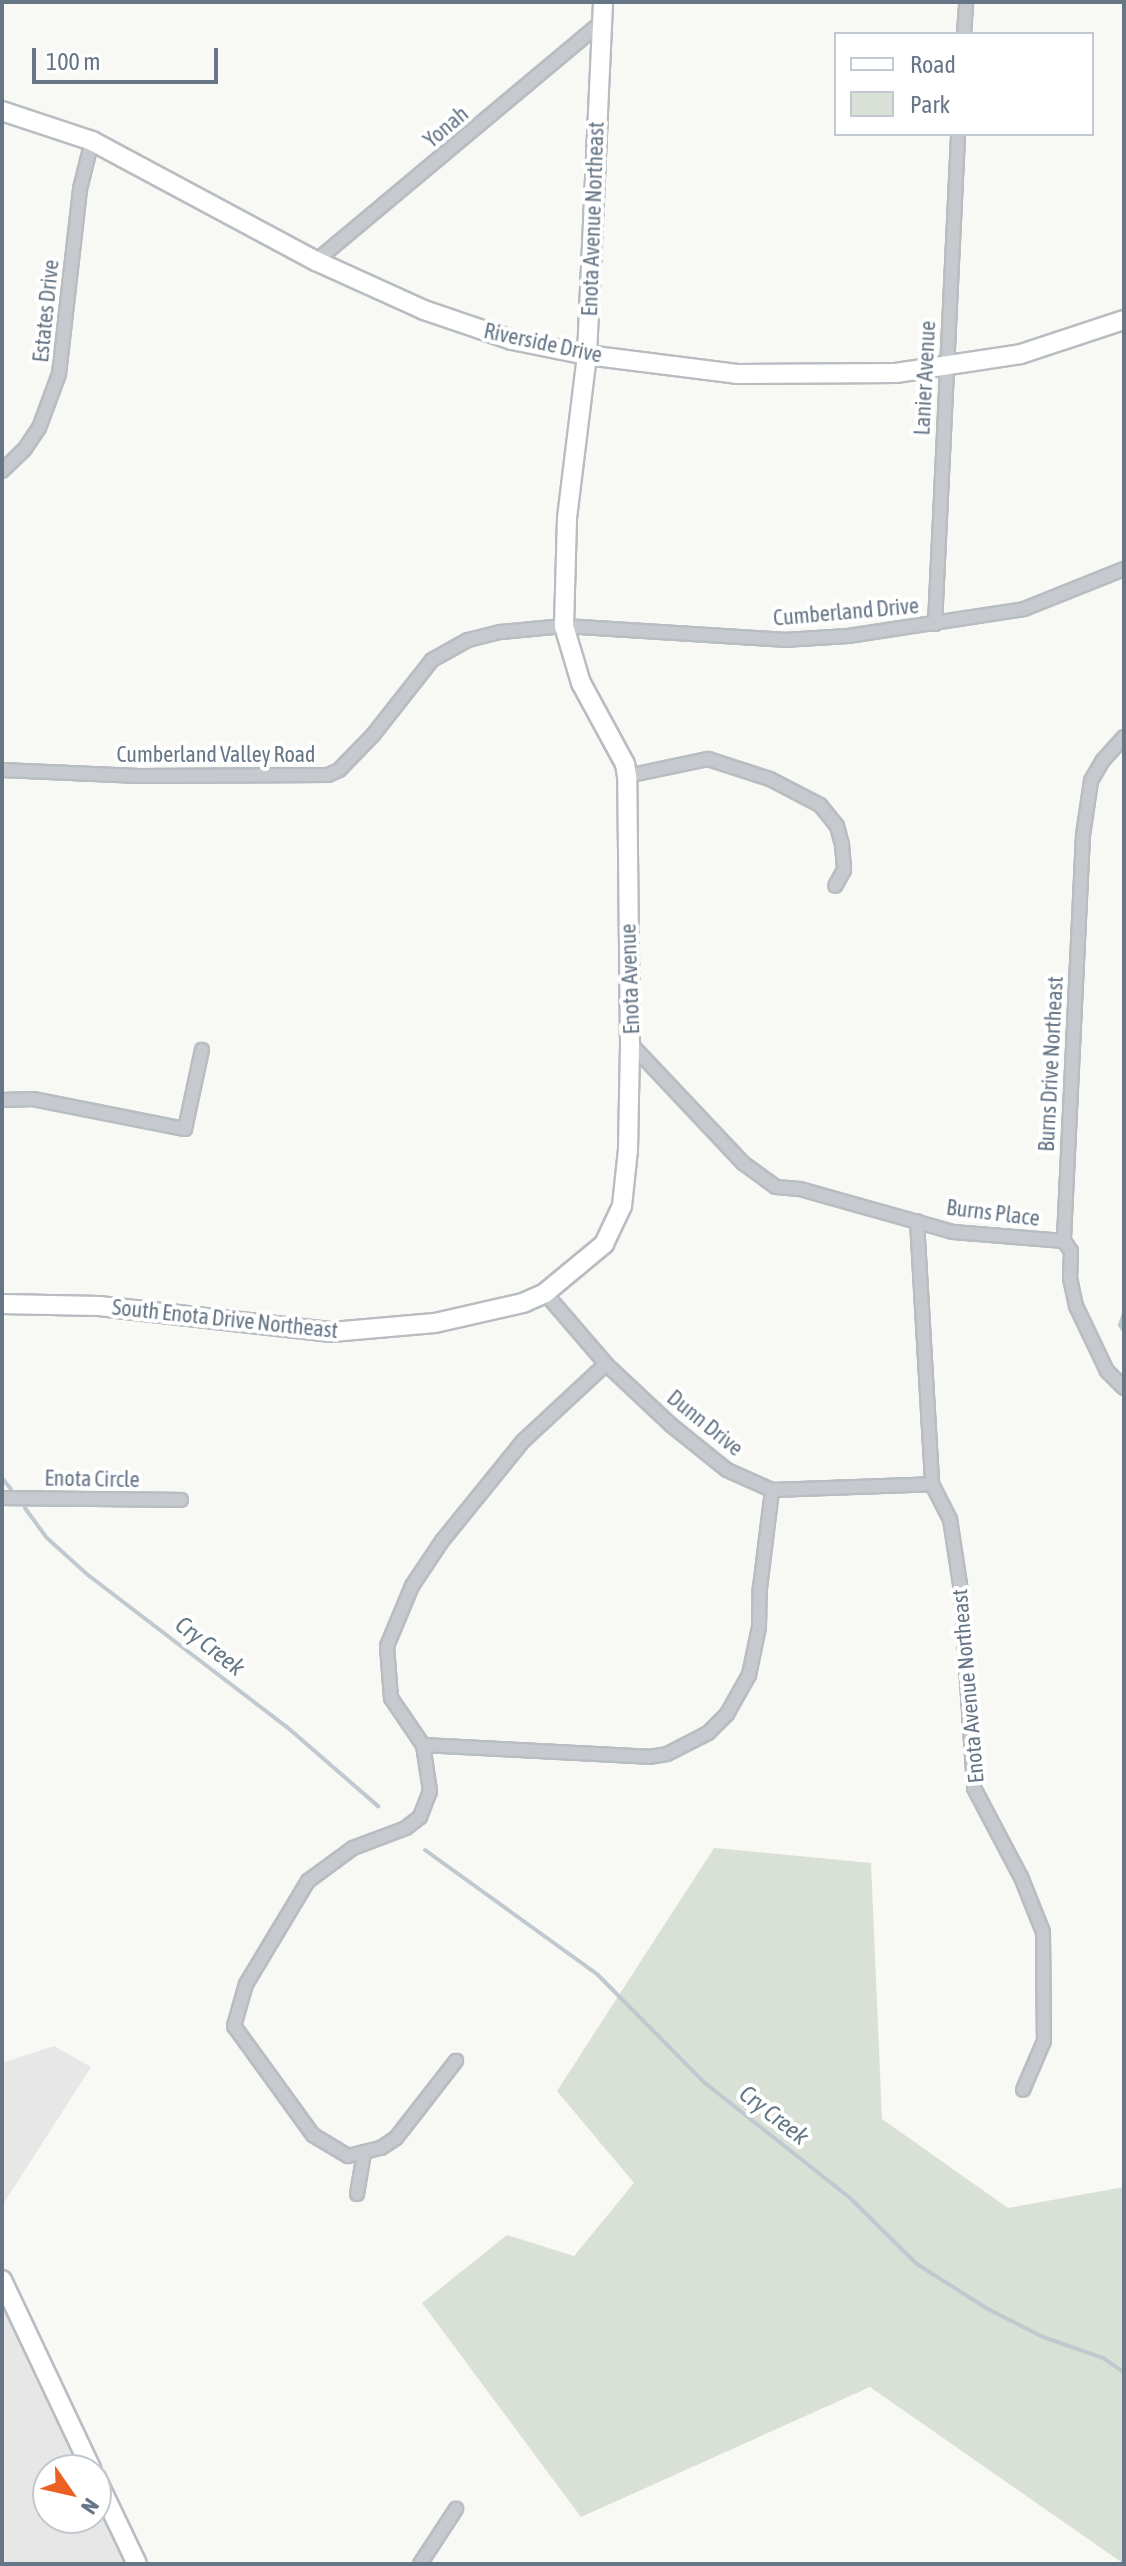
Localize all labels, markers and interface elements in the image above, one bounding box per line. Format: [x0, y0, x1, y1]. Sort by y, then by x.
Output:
scale bar [36, 32, 222, 82]
legend [834, 32, 1094, 136]
text: 100 m [46, 48, 100, 75]
text: Road [910, 51, 956, 78]
text: Park [910, 91, 950, 118]
street label: Yonah [418, 101, 474, 153]
street label: Enota Avenue Northeast [576, 121, 610, 317]
street label: Estates Drive [27, 258, 65, 364]
street label: Riverside Drive [481, 318, 605, 368]
street label: Lanier Avenue [909, 320, 941, 436]
street label: Cumberland Drive [772, 592, 920, 632]
street label: Cumberland Valley Road [116, 742, 316, 768]
street label: Enota Avenue [615, 923, 645, 1035]
street label: Burns Drive Northeast [1033, 976, 1069, 1152]
street label: Burns Place [945, 1194, 1041, 1232]
street label: South Enota Drive Northeast [111, 1294, 339, 1344]
street label: Dunn Drive [662, 1384, 748, 1462]
street label: Enota Circle [44, 1465, 140, 1493]
street label: Enota Avenue Northeast [946, 1588, 990, 1784]
water label: Cry Creek [170, 1610, 250, 1682]
water label: Cry Creek [734, 2079, 814, 2151]
north arrow [32, 2454, 112, 2534]
text: N [76, 2494, 105, 2519]

